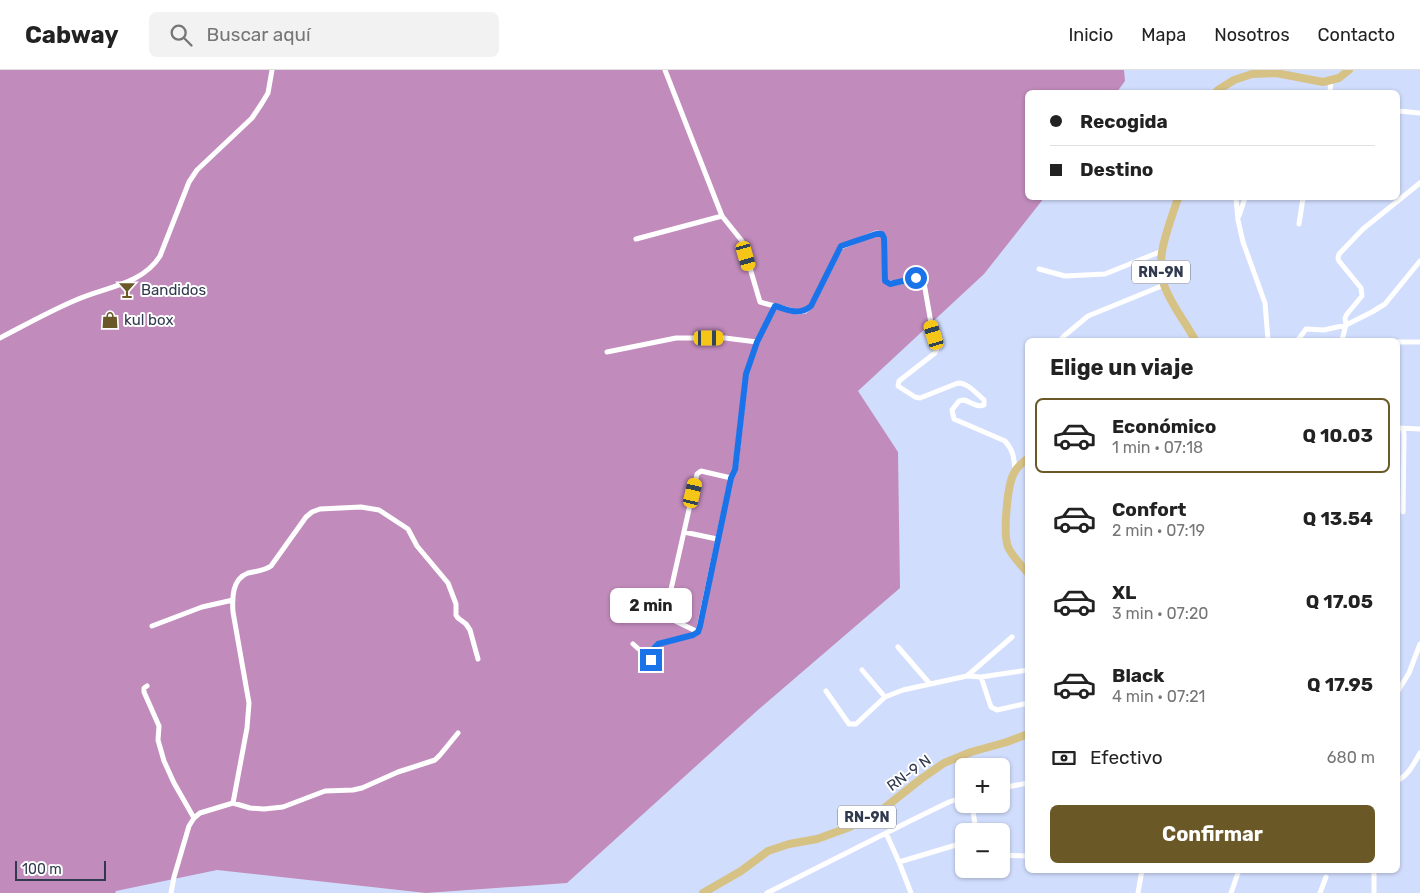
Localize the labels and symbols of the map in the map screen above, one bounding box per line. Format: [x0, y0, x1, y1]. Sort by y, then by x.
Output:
car [734, 240, 757, 272]
road number: RN-9N [1132, 260, 1190, 283]
route start [905, 267, 927, 289]
bar icon: Bandidos [117, 280, 137, 300]
place label: Bandidos [141, 281, 206, 299]
shop icon: kul box [100, 310, 120, 330]
place label: kul box [124, 311, 174, 329]
car [922, 318, 945, 352]
car [694, 331, 724, 346]
car [682, 477, 703, 509]
callout: 2 min [610, 588, 692, 622]
route end [640, 649, 662, 671]
street label: RN-9 N [883, 751, 935, 795]
road number: RN-9N [838, 806, 896, 829]
scale bar [15, 858, 106, 881]

